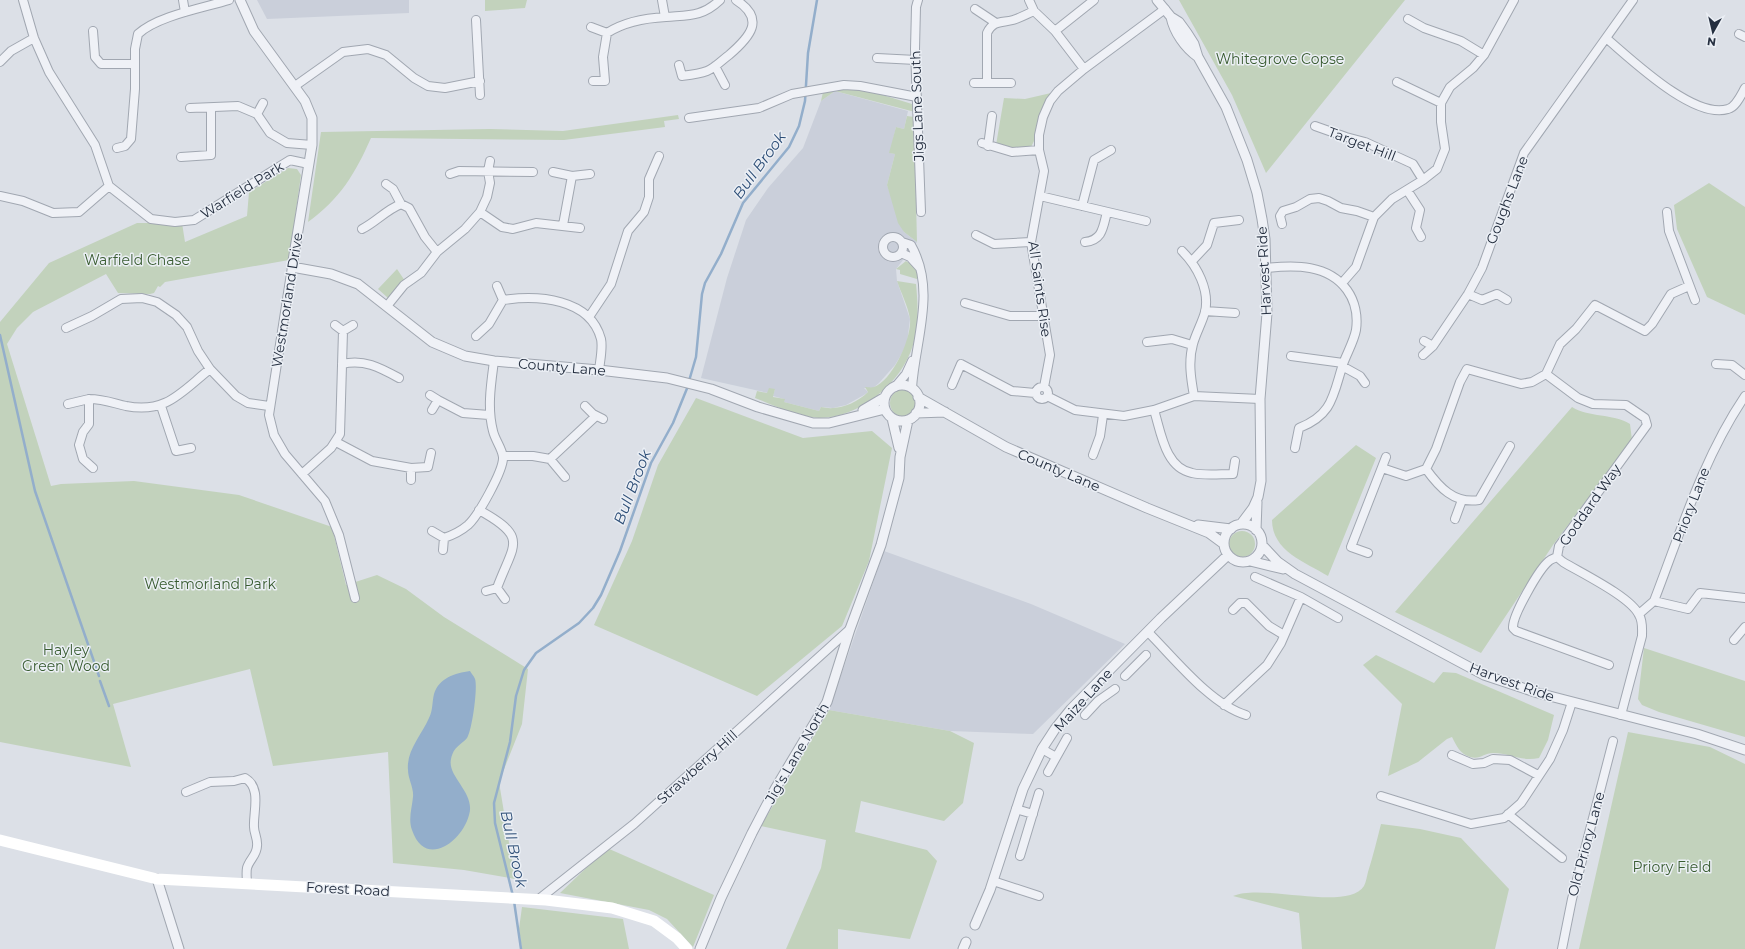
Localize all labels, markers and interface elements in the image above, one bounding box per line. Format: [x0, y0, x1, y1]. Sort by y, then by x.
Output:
north arrow [1693, 12, 1733, 52]
text: N [1706, 34, 1717, 49]
street label: Jigs Lane South [906, 50, 928, 163]
park label: Whitegrove Copse [1216, 50, 1344, 68]
street label: Target Hill [1325, 123, 1399, 165]
water label: Bull Brook [728, 127, 790, 202]
street label: Goughs Lane [1482, 153, 1532, 247]
street label: Warfield Park [197, 157, 287, 223]
street label: Harvest Ride [1253, 226, 1275, 316]
street label: Westmorland Drive [267, 231, 307, 369]
street label: All Saints Rise [1024, 240, 1056, 338]
park label: Warfield Chase [84, 251, 190, 269]
street label: County Lane [517, 354, 607, 380]
street label: County Lane [1015, 444, 1103, 496]
water label: Bull Brook [609, 446, 655, 527]
street label: Goddard Way [1555, 460, 1625, 549]
street label: Priory Lane [1668, 465, 1714, 545]
park label: Westmorland Park [144, 575, 276, 593]
park label: Hayley Green Wood [22, 641, 110, 675]
street label: Harvest Ride [1467, 658, 1557, 706]
street label: Maize Lane [1050, 665, 1116, 735]
street label: Jig's Lane North [760, 700, 833, 807]
street label: Strawberry Hill [653, 726, 741, 808]
street label: Old Priory Lane [1563, 790, 1609, 898]
water label: Bull Brook [497, 809, 532, 890]
park label: Priory Field [1633, 858, 1711, 876]
street label: Forest Road [306, 878, 390, 900]

